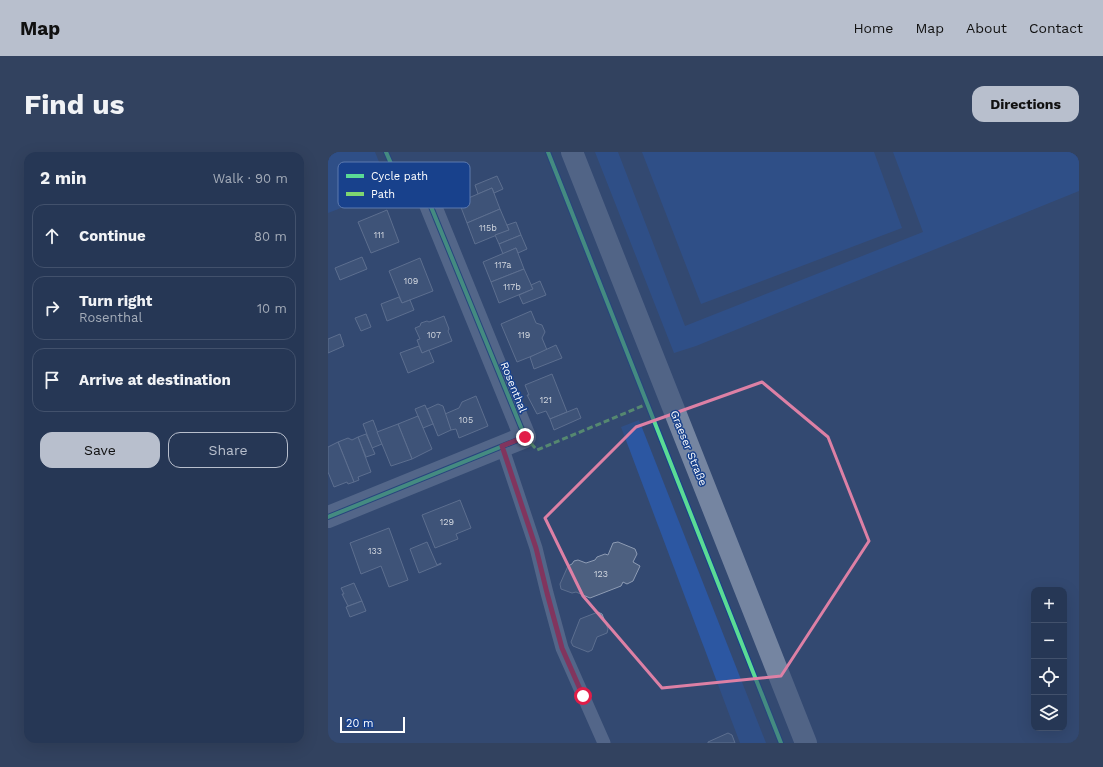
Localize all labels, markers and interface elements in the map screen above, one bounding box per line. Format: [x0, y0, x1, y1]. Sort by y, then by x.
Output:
text: Map [20, 17, 60, 40]
text: Home [853, 20, 893, 36]
text: Map [915, 20, 944, 36]
text: About [966, 20, 1007, 36]
text: Contact [1029, 20, 1083, 36]
button: Directions [972, 86, 1079, 122]
text: Find us [24, 88, 124, 121]
legend [338, 162, 470, 208]
text: 2 min [40, 168, 86, 188]
text: Cycle path [371, 170, 428, 183]
text: Walk · 90 m [213, 171, 288, 186]
text: Path [371, 188, 395, 201]
house number: 115b [479, 223, 497, 233]
icon: ahead [41, 225, 63, 247]
text: Continue [79, 227, 146, 245]
text: 80 m [254, 229, 287, 244]
house number: 111 [374, 230, 384, 240]
house number: 117a [495, 260, 511, 270]
house number: 109 [404, 276, 418, 286]
house number: 117b [503, 282, 521, 292]
text: Turn right [79, 292, 152, 310]
icon: right [41, 297, 63, 319]
text: 10 m [257, 301, 287, 316]
text: Rosenthal [79, 310, 142, 325]
house number: 107 [427, 330, 441, 340]
house number: 119 [518, 330, 530, 340]
street label: Rosenthal [497, 360, 530, 415]
icon: arrive [41, 369, 63, 391]
text: Arrive at destination [79, 371, 231, 389]
house number: 121 [540, 395, 552, 405]
street label: Graeser Straße [667, 408, 710, 488]
house number: 105 [459, 415, 473, 425]
route end [516, 428, 534, 446]
button: Save [40, 432, 160, 468]
button: Share [168, 432, 288, 468]
house number: 129 [440, 517, 454, 527]
house number: 133 [368, 546, 382, 556]
house number: 123 [594, 569, 608, 579]
map controls [1031, 587, 1067, 731]
button: + [1031, 587, 1067, 623]
button: − [1031, 623, 1067, 659]
button: locate [1031, 659, 1067, 695]
route start [574, 687, 592, 705]
button: layers [1031, 695, 1067, 731]
scale bar [340, 715, 405, 734]
text: 20 m [346, 717, 374, 730]

